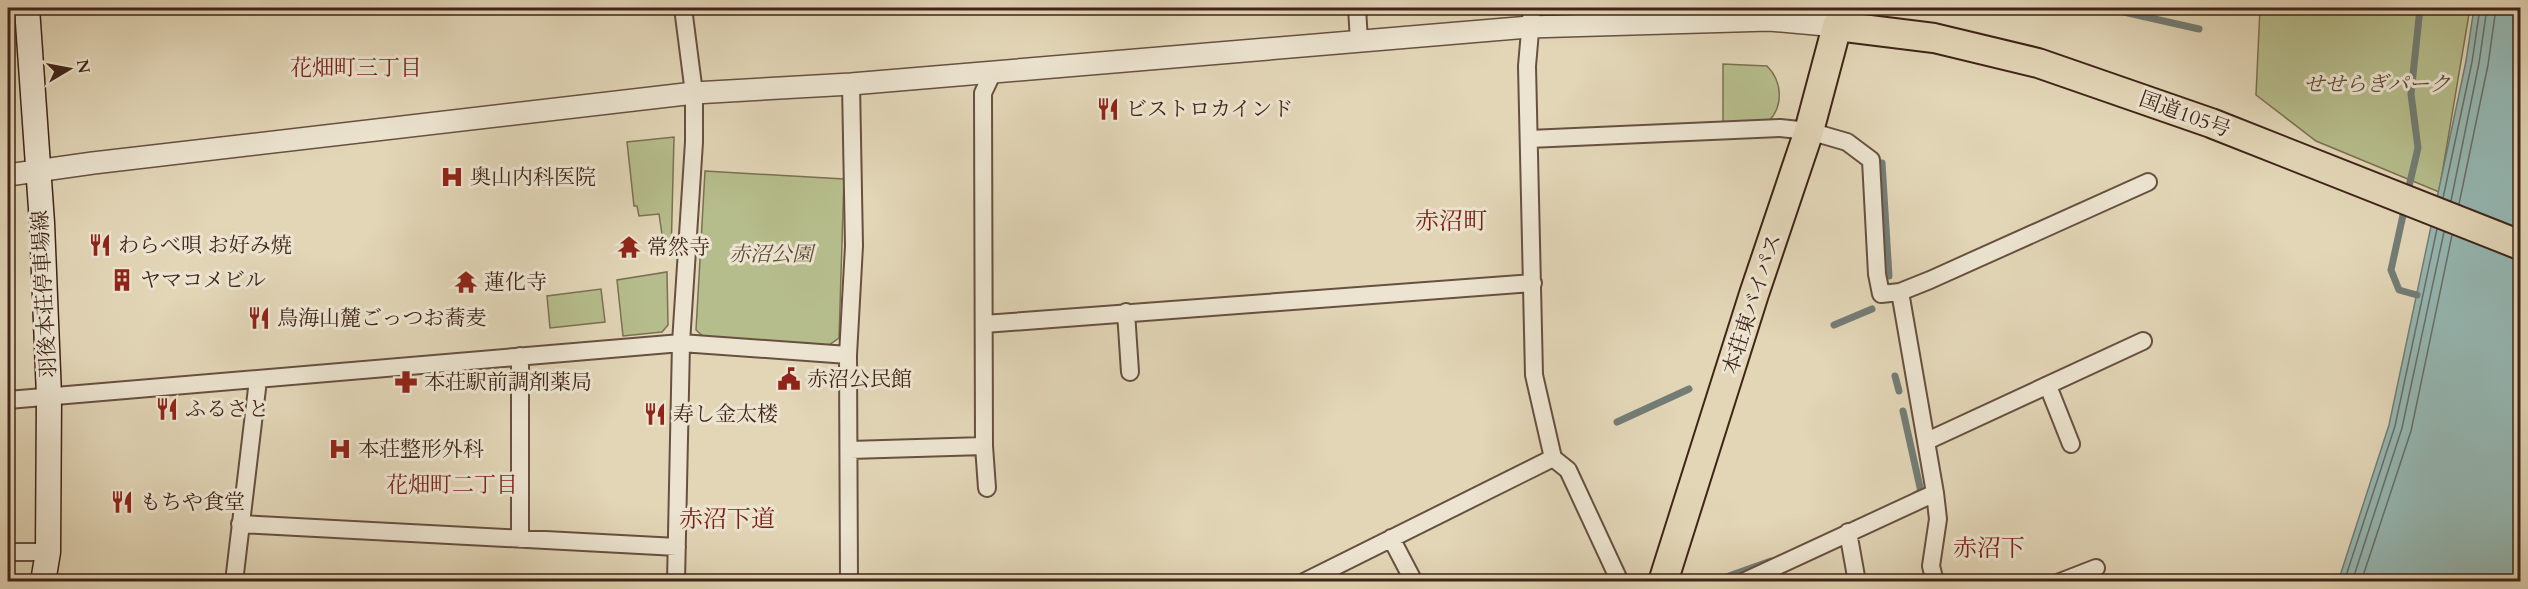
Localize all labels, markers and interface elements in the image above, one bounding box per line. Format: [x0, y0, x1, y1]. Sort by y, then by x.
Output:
north arrow [39, 39, 99, 99]
district label: 花畑町三丁目 [290, 53, 422, 83]
text: N [71, 58, 95, 75]
park label: せせらぎパーク [2304, 70, 2451, 99]
street label: 国道105号 [2135, 85, 2235, 144]
place label: ビストロカインド [1126, 95, 1293, 124]
restaurant icon: ビストロカインド [1095, 96, 1121, 122]
place label: 奥山内科医院 [470, 163, 596, 192]
hospital icon: 奥山内科医院 [439, 164, 465, 190]
district label: 赤沼町 [1415, 205, 1487, 238]
street label: 羽後本荘停車場線 [26, 209, 63, 379]
street label: 本荘東バイパス [1716, 230, 1789, 378]
place label: わらべ唄 お好み焼 [118, 231, 292, 260]
restaurant icon: わらべ唄 お好み焼 [87, 232, 113, 258]
place label: 常然寺 [647, 233, 710, 262]
temple icon: 常然寺 [616, 234, 642, 260]
park label: 赤沼公園 [729, 240, 816, 269]
place label: ヤマコメビル [140, 266, 266, 295]
building icon: ヤマコメビル [109, 267, 135, 293]
place label: 蓮化寺 [484, 268, 547, 297]
temple icon: 蓮化寺 [453, 269, 479, 295]
place label: 鳥海山麓ごっつお蕎麦 [277, 304, 487, 333]
restaurant icon: 鳥海山麓ごっつお蕎麦 [246, 305, 272, 331]
place label: 赤沼公民館 [807, 365, 912, 394]
public building icon: 赤沼公民館 [776, 366, 802, 392]
place label: 本荘駅前調剤薬局 [424, 368, 592, 397]
pharmacy icon: 本荘駅前調剤薬局 [393, 369, 419, 395]
place label: ふるさと [185, 395, 269, 424]
restaurant icon: ふるさと [154, 396, 180, 422]
place label: 寿し金太楼 [673, 400, 778, 429]
restaurant icon: 寿し金太楼 [642, 401, 668, 427]
place label: 本荘整形外科 [358, 435, 484, 464]
hospital icon: 本荘整形外科 [327, 436, 353, 462]
district label: 花畑町二丁目 [386, 470, 518, 500]
place label: もちや食堂 [140, 488, 245, 517]
restaurant icon: もちや食堂 [109, 489, 135, 515]
district label: 赤沼下道 [679, 503, 775, 536]
district label: 赤沼下 [1953, 532, 2025, 565]

